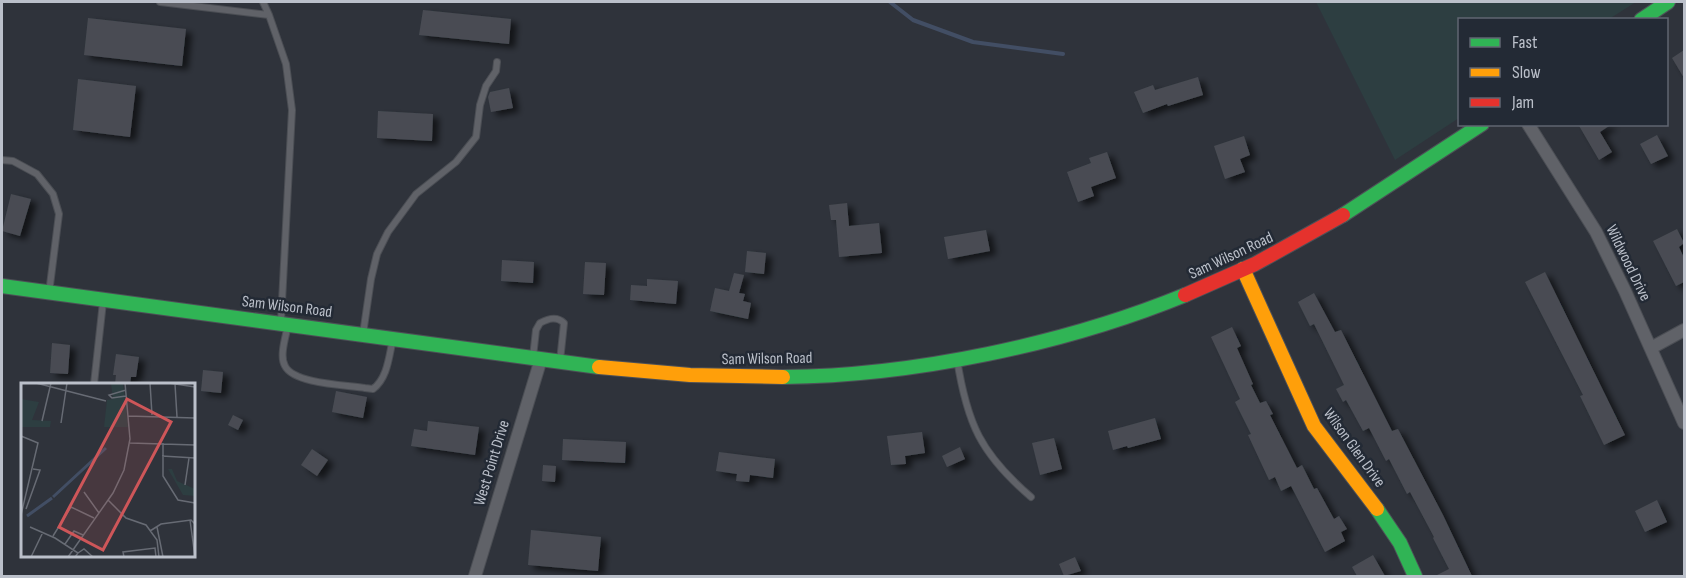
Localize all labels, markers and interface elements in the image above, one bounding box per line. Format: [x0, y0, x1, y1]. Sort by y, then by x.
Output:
legend [1458, 18, 1668, 126]
text: Fast [1512, 32, 1538, 53]
text: Slow [1512, 62, 1541, 83]
text: Jam [1511, 92, 1534, 113]
street label: Wildwood Drive [1601, 222, 1655, 304]
street label: Sam Wilson Road [1186, 228, 1276, 284]
street label: Sam Wilson Road [241, 292, 333, 322]
street label: Sam Wilson Road [722, 349, 812, 369]
inset map [21, 383, 195, 557]
street label: Wilson Glen Drive [1319, 405, 1389, 491]
street label: West Point Drive [470, 418, 514, 508]

